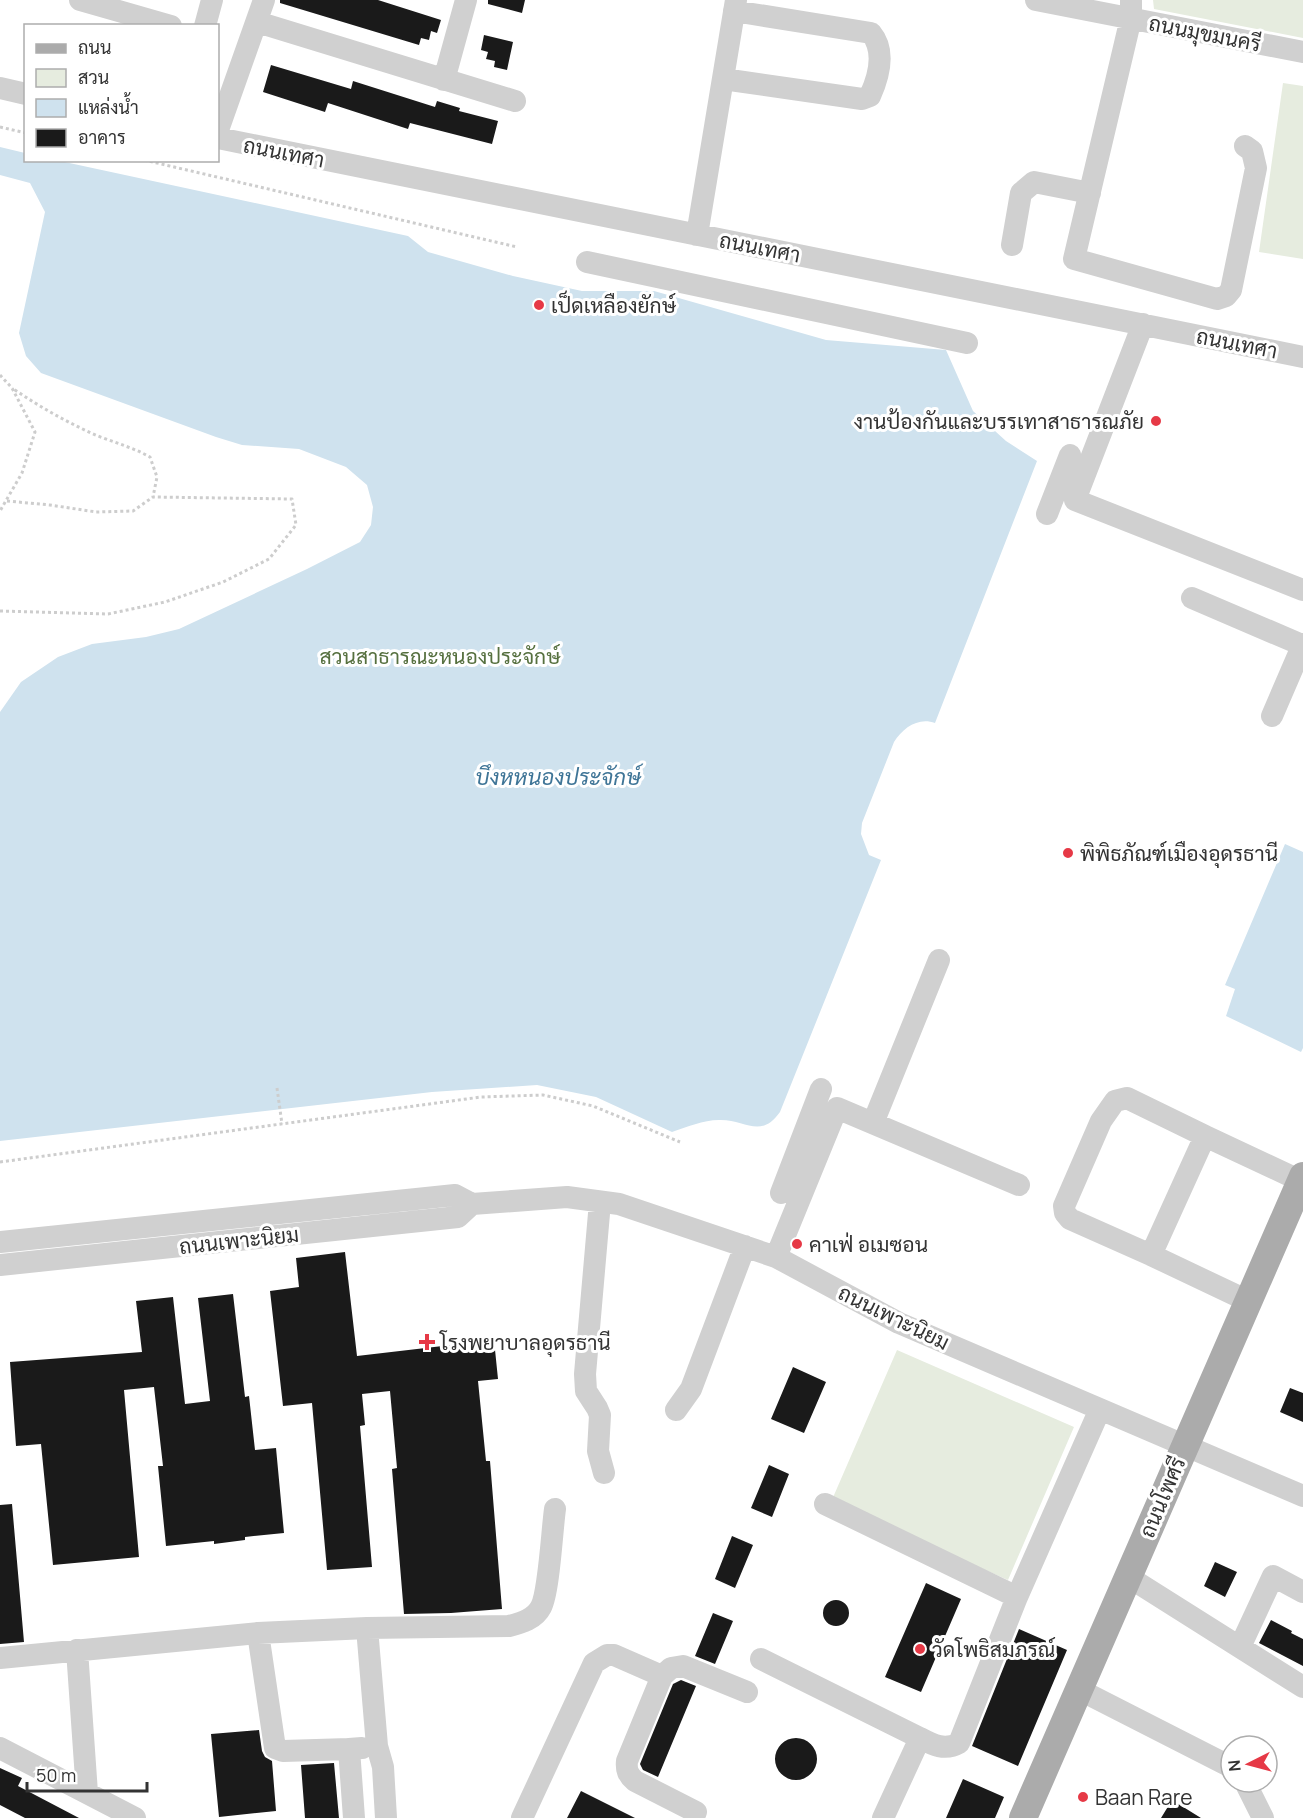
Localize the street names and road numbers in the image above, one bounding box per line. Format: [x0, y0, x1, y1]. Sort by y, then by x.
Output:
street label: ถนนมุขมนครี [1146, 8, 1263, 59]
street label: ถนนเทศา [241, 130, 327, 174]
street label: ถนนเทศา [717, 225, 803, 269]
street label: ถนนเทศา [1194, 321, 1280, 365]
street label: ถนนเพาะนิยม [178, 1220, 300, 1260]
street label: ถนนเพาะนิยม [834, 1278, 954, 1356]
street label: ถนนโพศรี [1133, 1452, 1191, 1542]

